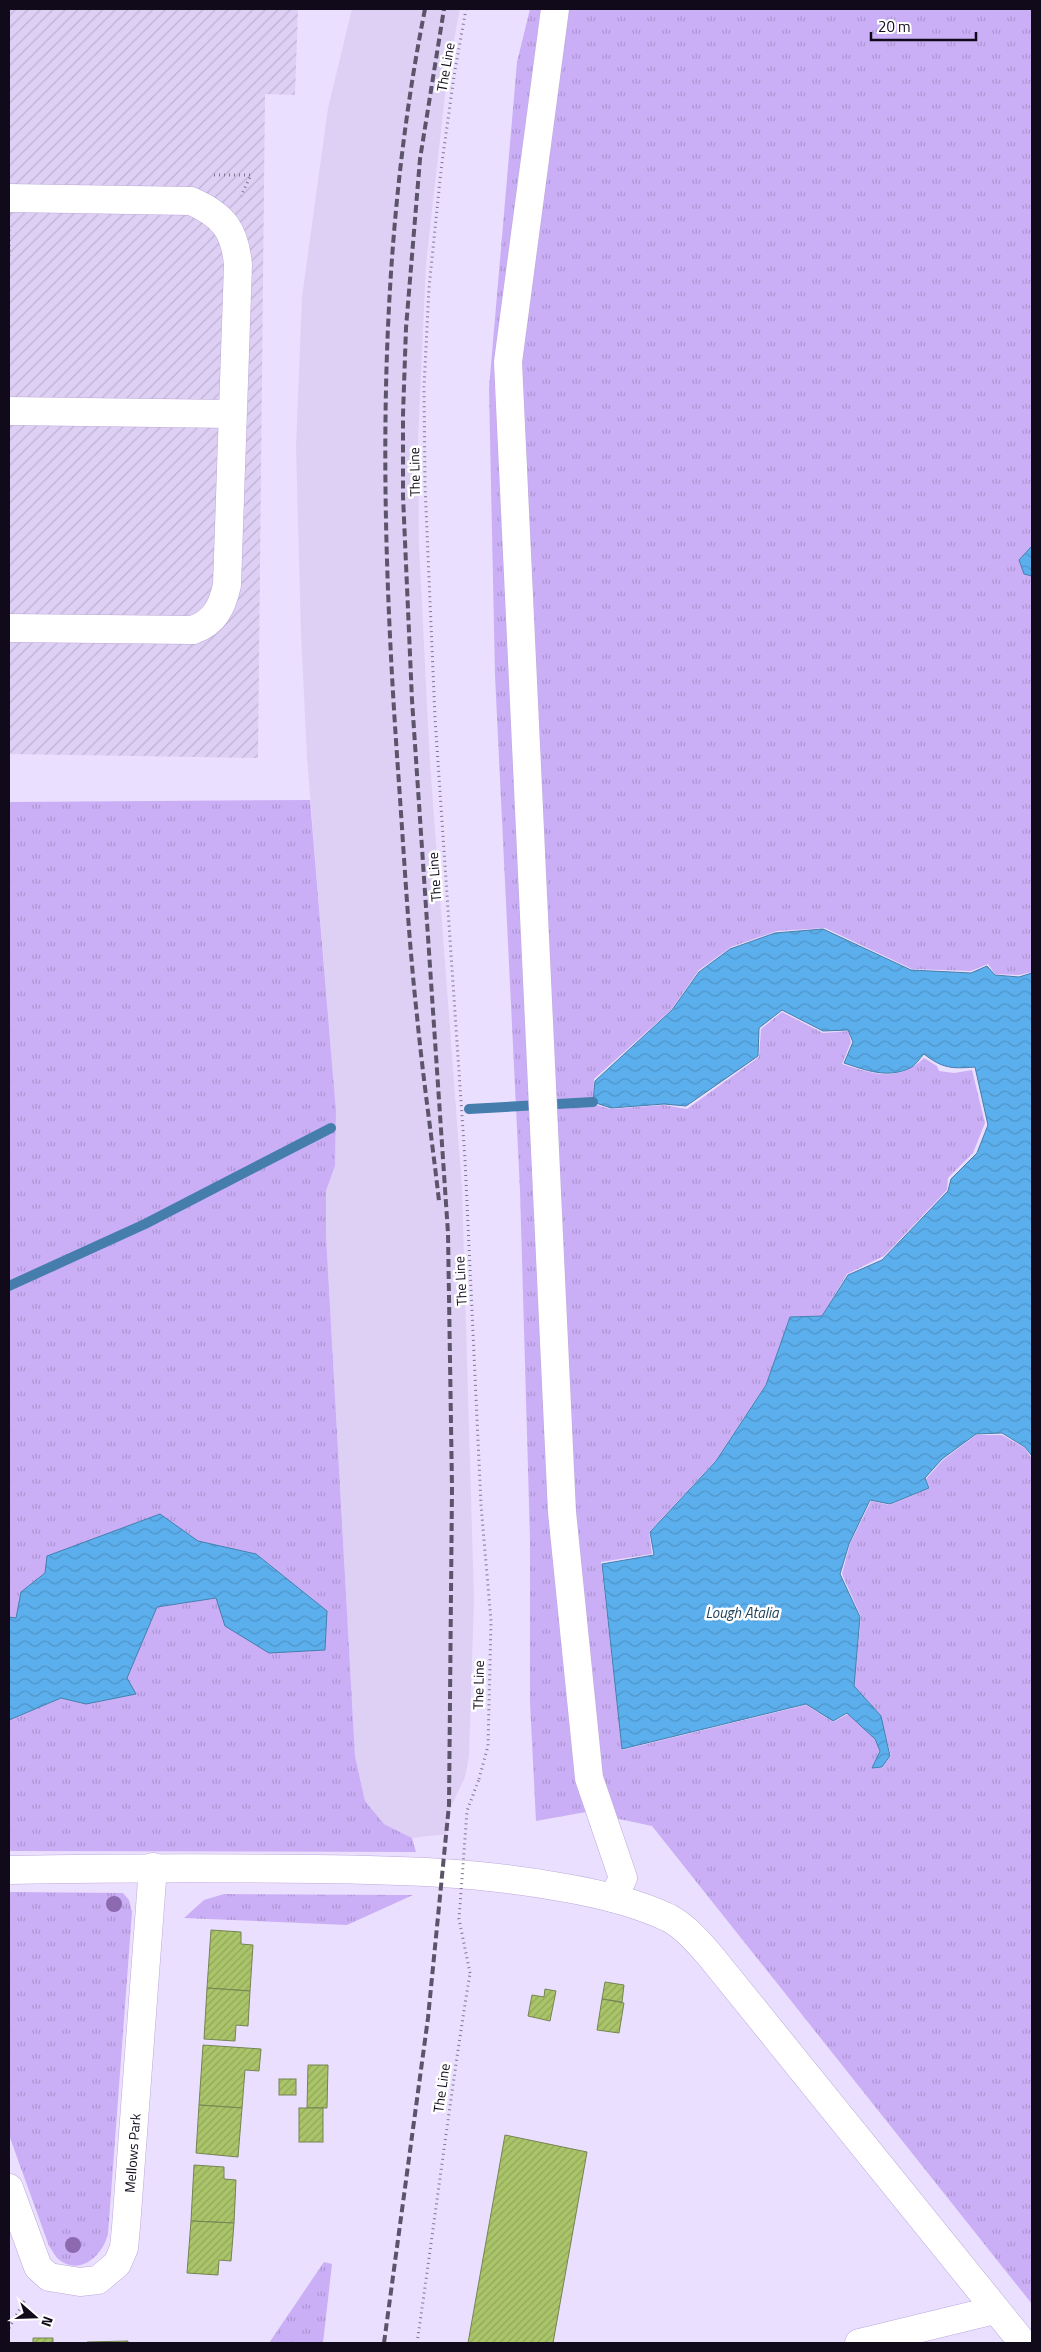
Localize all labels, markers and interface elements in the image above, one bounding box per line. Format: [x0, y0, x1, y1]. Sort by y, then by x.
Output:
scale bar [871, 10, 976, 42]
text: 20 m [878, 15, 911, 38]
street label: The Line [430, 41, 460, 93]
street label: The Line [403, 447, 425, 497]
street label: The Line [422, 852, 446, 902]
street label: The Line [448, 1256, 472, 1306]
water label: Lough Atalia [705, 1601, 780, 1624]
street label: The Line [467, 1660, 489, 1710]
street label: The Line [427, 2062, 455, 2114]
street label: Mellows Park [118, 2112, 145, 2194]
north arrow [10, 2292, 60, 2342]
text: N [36, 2313, 59, 2330]

